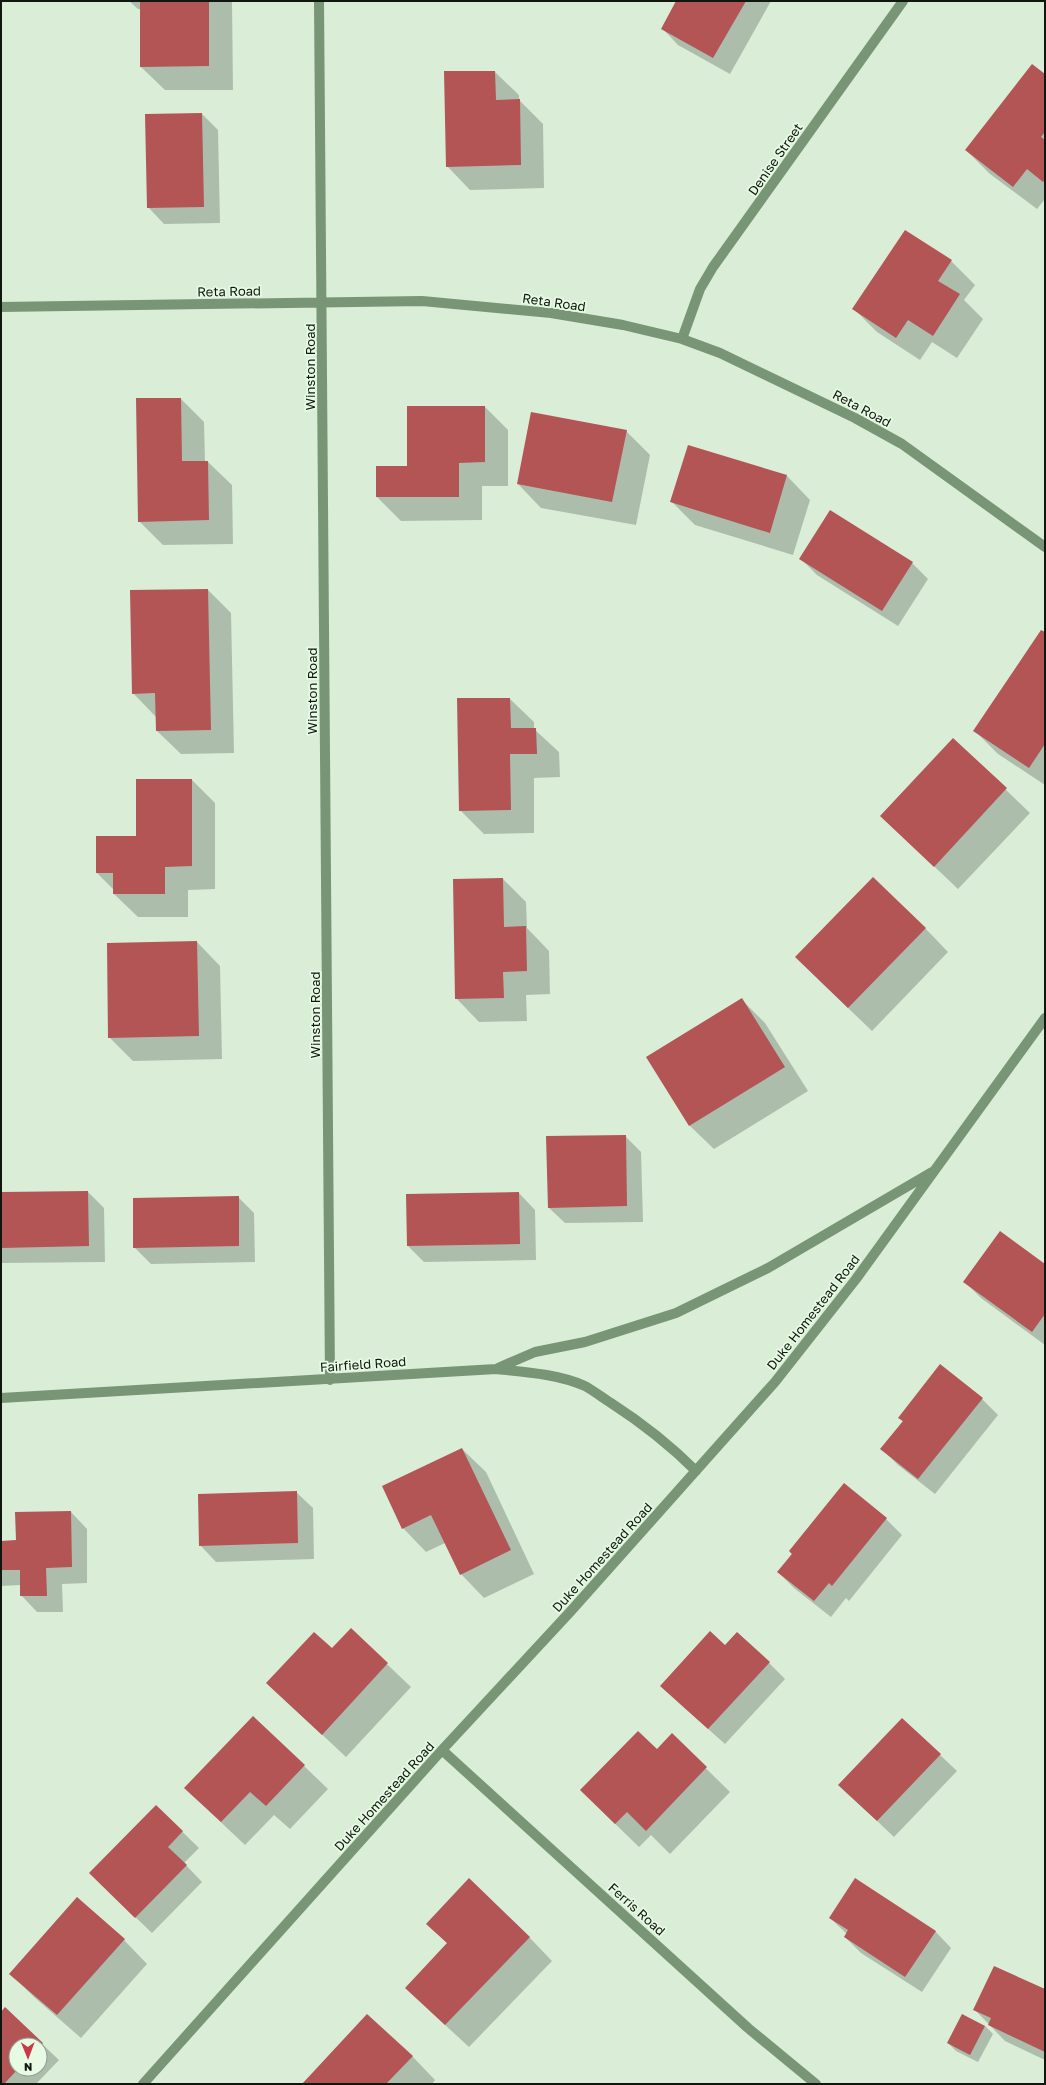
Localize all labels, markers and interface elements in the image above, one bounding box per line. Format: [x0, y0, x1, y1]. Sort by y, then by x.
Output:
street label: Denise Street [744, 120, 806, 198]
street label: Reta Road [197, 282, 261, 300]
street label: Reta Road [521, 290, 587, 314]
street label: Winston Road [302, 324, 318, 410]
street label: Reta Road [830, 386, 894, 430]
street label: Winston Road [304, 648, 320, 734]
street label: Winston Road [307, 972, 323, 1058]
street label: Duke Homestead Road [763, 1251, 863, 1373]
street label: Fairfield Road [319, 1353, 407, 1375]
street label: Duke Homestead Road [549, 1499, 655, 1615]
street label: Duke Homestead Road [331, 1738, 437, 1854]
street label: Ferris Road [605, 1879, 669, 1939]
north arrow [8, 2037, 48, 2077]
text: N [24, 2061, 32, 2074]

